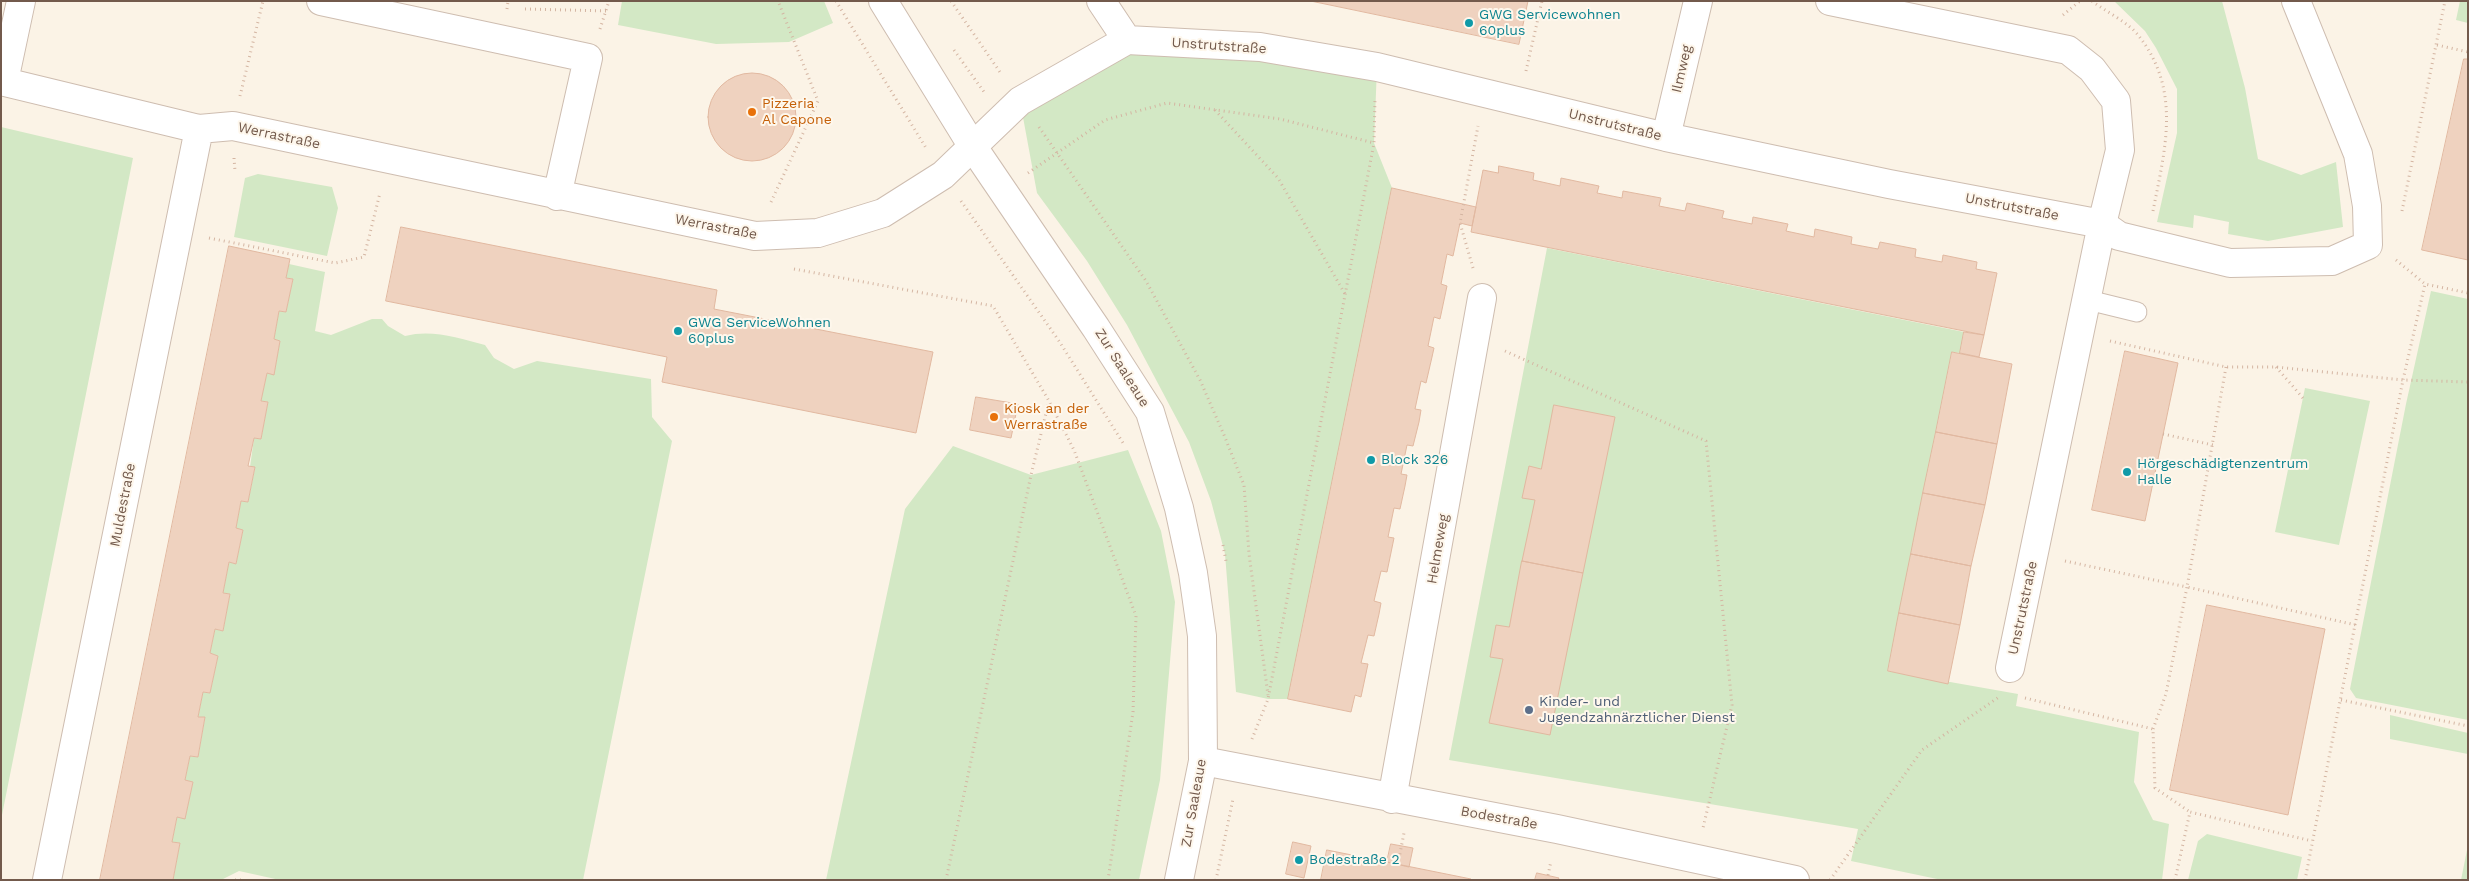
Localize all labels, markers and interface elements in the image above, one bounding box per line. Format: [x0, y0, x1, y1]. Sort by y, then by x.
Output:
place label: GWG Servicewohnen 60plus [1479, 7, 1621, 40]
marker: GWG Servicewohnen 60plus [1463, 17, 1475, 29]
street label: Unstrutstraße [1171, 34, 1267, 58]
street label: Ilmweg [1668, 43, 1696, 95]
place label: Pizzeria Al Capone [762, 96, 832, 128]
street label: Unstrutstraße [1567, 105, 1663, 145]
marker: Pizzeria Al Capone [746, 106, 758, 118]
street label: Werrastraße [236, 119, 322, 153]
street label: Unstrutstraße [1964, 190, 2060, 224]
street label: Werrastraße [673, 211, 759, 243]
place label: GWG ServiceWohnen 60plus [688, 315, 831, 348]
marker: GWG ServiceWohnen 60plus [672, 325, 684, 337]
street label: Zur Saaleaue [1091, 326, 1153, 410]
place label: Kiosk an der Werrastraße [1004, 401, 1089, 434]
marker: Kiosk an der Werrastraße [988, 411, 1000, 423]
place label: Block 326 [1381, 452, 1448, 468]
marker: Block 326 [1365, 454, 1377, 466]
place label: Hörgeschädigtenzentrum Halle [2137, 456, 2308, 488]
street label: Muldestraße [107, 462, 139, 548]
marker: Hörgeschädigtenzentrum Halle [2121, 466, 2133, 478]
street label: Helmeweg [1424, 513, 1452, 585]
street label: Unstrutstraße [2005, 560, 2041, 656]
place label: Kinder- und Jugendzahnärztlicher Dienst [1539, 694, 1735, 726]
marker: Kinder- und Jugendzahnärztlicher Dienst [1523, 704, 1535, 716]
street label: Zur Saaleaue [1178, 758, 1210, 848]
street label: Bodestraße [1459, 803, 1539, 833]
place label: Bodestraße 2 [1309, 852, 1400, 868]
marker: Bodestraße 2 [1293, 854, 1305, 866]

